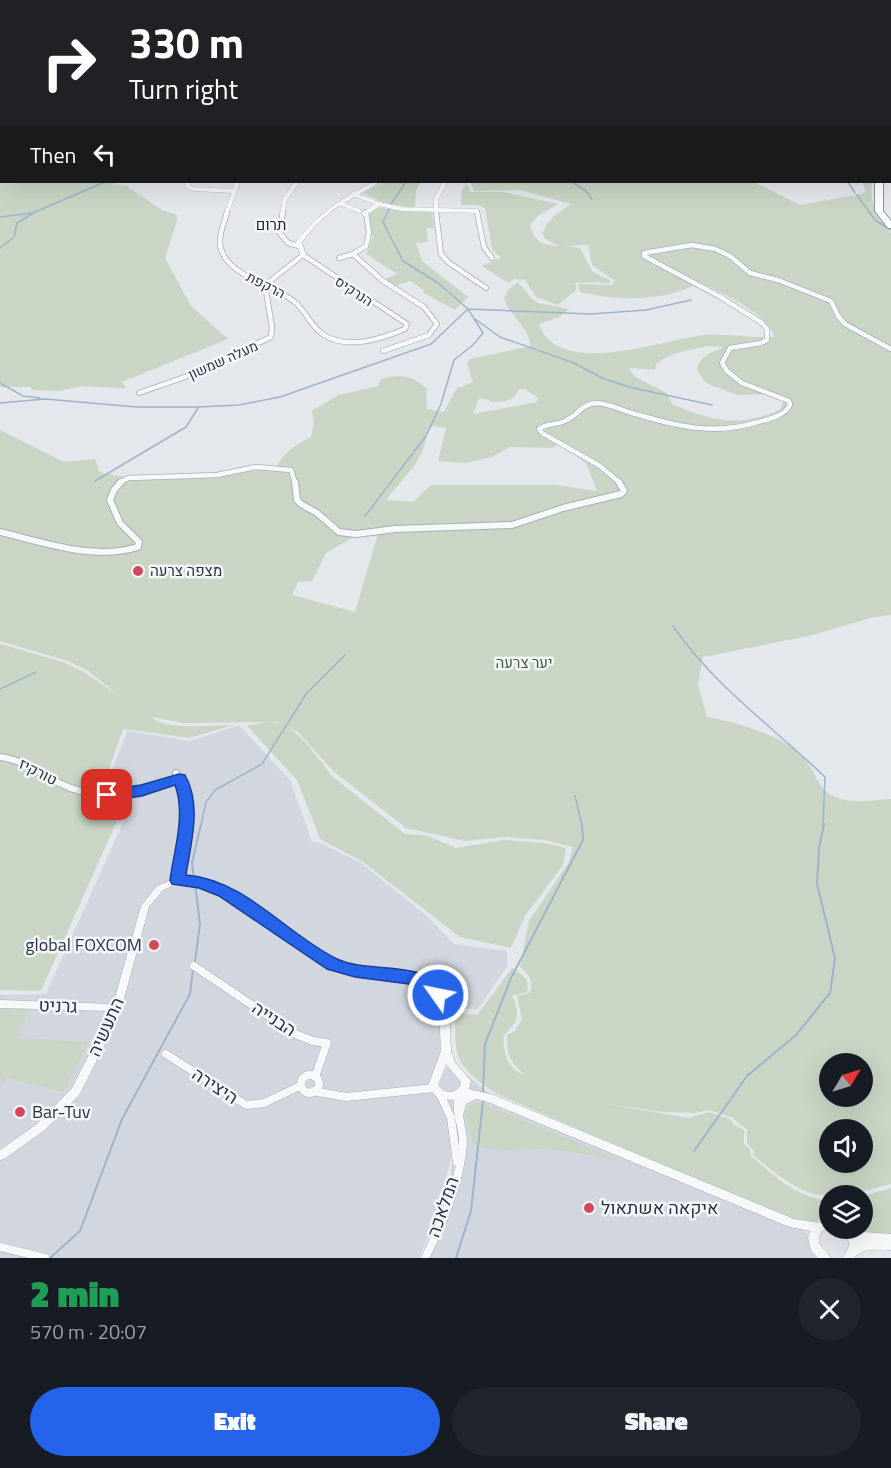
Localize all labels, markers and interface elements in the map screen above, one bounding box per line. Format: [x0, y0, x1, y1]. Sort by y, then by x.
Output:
text: 330 m [129, 10, 244, 74]
icon: right [30, 24, 108, 102]
text: Turn right [129, 68, 238, 109]
text: Then [30, 138, 76, 172]
icon: left [88, 138, 121, 171]
district label: תרום [256, 213, 286, 236]
street label: הרקפת [243, 266, 289, 303]
street label: הנרקיס [331, 270, 378, 311]
street label: מעלה שמשון [184, 335, 261, 384]
place label: מצפה צרעה [150, 559, 222, 582]
marker: מצפה צרעה [131, 564, 145, 578]
park label: יער צרעה [496, 651, 552, 674]
street label: טורקיז [15, 752, 61, 791]
pin [81, 769, 132, 820]
icon: arrive [90, 778, 123, 811]
place label: global FOXCOM [25, 931, 142, 958]
marker: global FOXCOM [147, 938, 161, 952]
position arrow [406, 963, 470, 1027]
street label: גרניט [38, 991, 78, 1020]
street label: התעשיה [80, 993, 131, 1061]
street label: הבנייה [247, 994, 302, 1043]
north arrow [819, 1053, 873, 1107]
map controls [819, 1053, 873, 1239]
street label: היצירה [187, 1060, 244, 1111]
place label: Bar-Tuv [32, 1098, 91, 1125]
marker: Bar-Tuv [13, 1105, 27, 1119]
button: sound [819, 1119, 873, 1173]
street label: המלאכה [419, 1173, 466, 1241]
button: layers [819, 1185, 873, 1239]
place label: איקאה אשתאול [601, 1194, 718, 1221]
marker: איקאה אשתאול [582, 1201, 596, 1215]
text: 2 min [30, 1266, 119, 1321]
button: close [798, 1278, 861, 1341]
text: 570 m · 20:07 [30, 1316, 147, 1347]
button: Exit [30, 1387, 440, 1456]
button: Share [452, 1387, 861, 1456]

